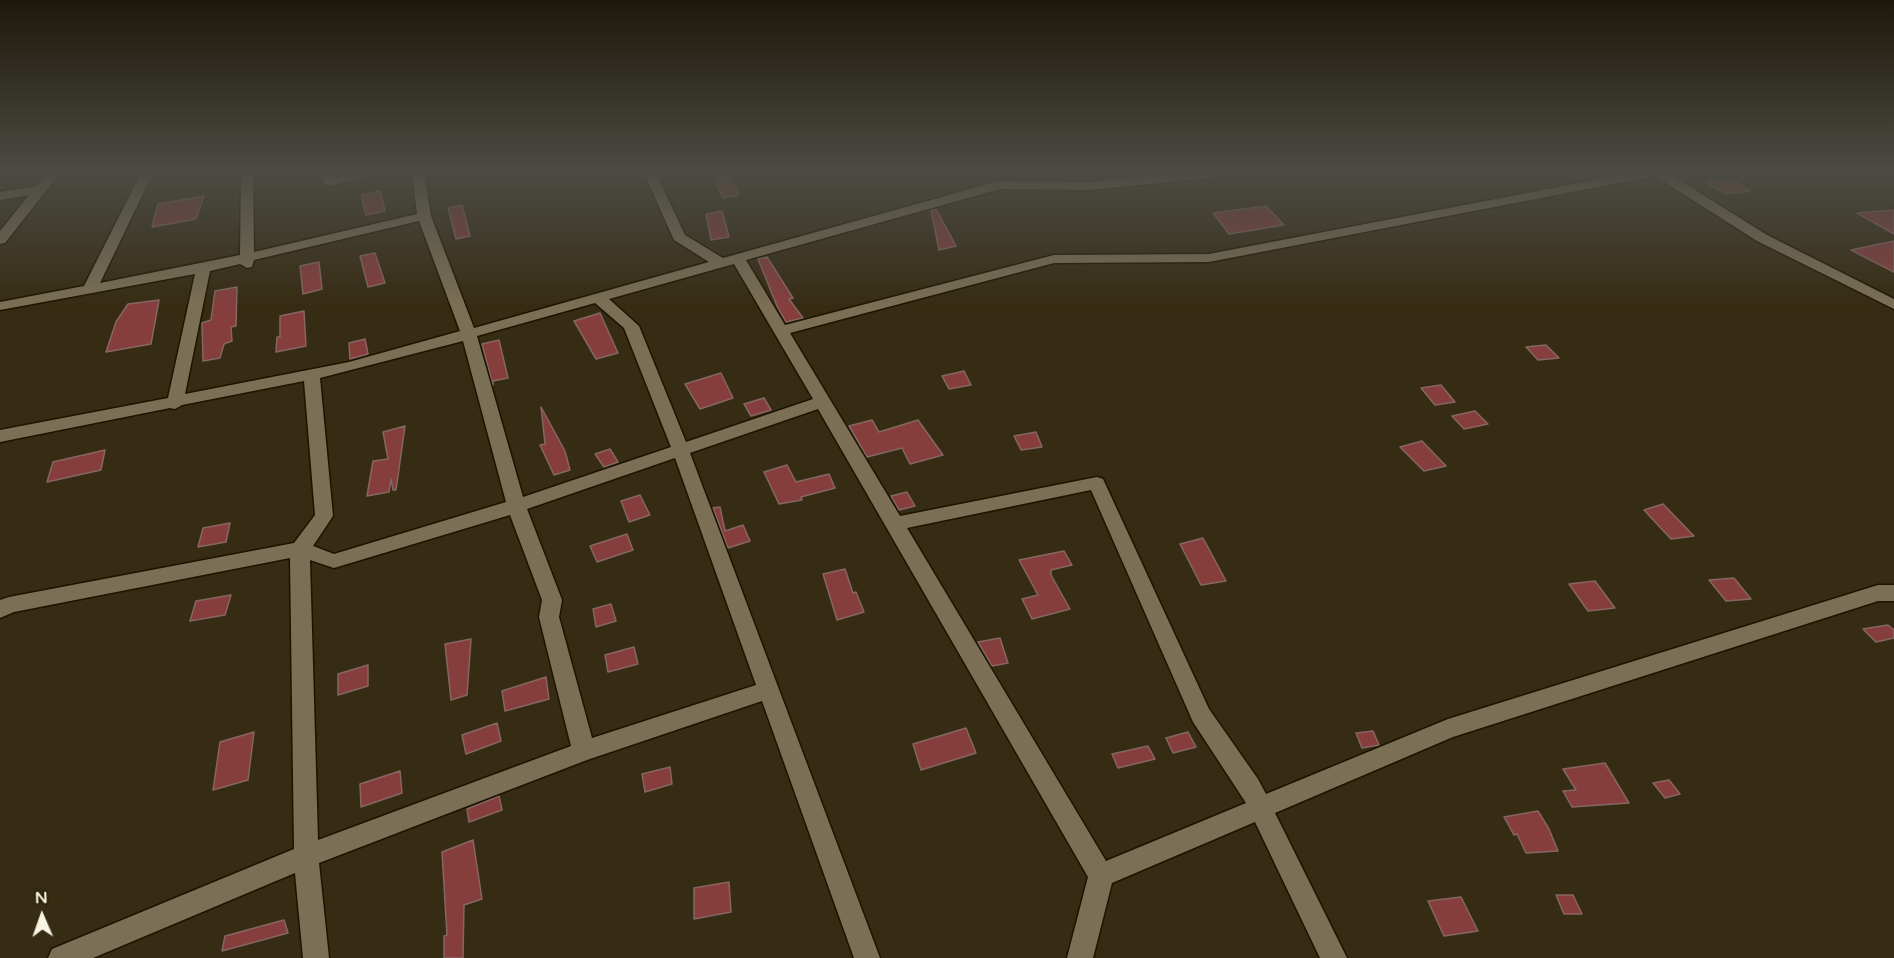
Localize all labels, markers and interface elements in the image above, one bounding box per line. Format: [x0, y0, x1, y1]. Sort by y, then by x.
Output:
north arrow [12, 886, 72, 946]
text: N [35, 888, 48, 908]

